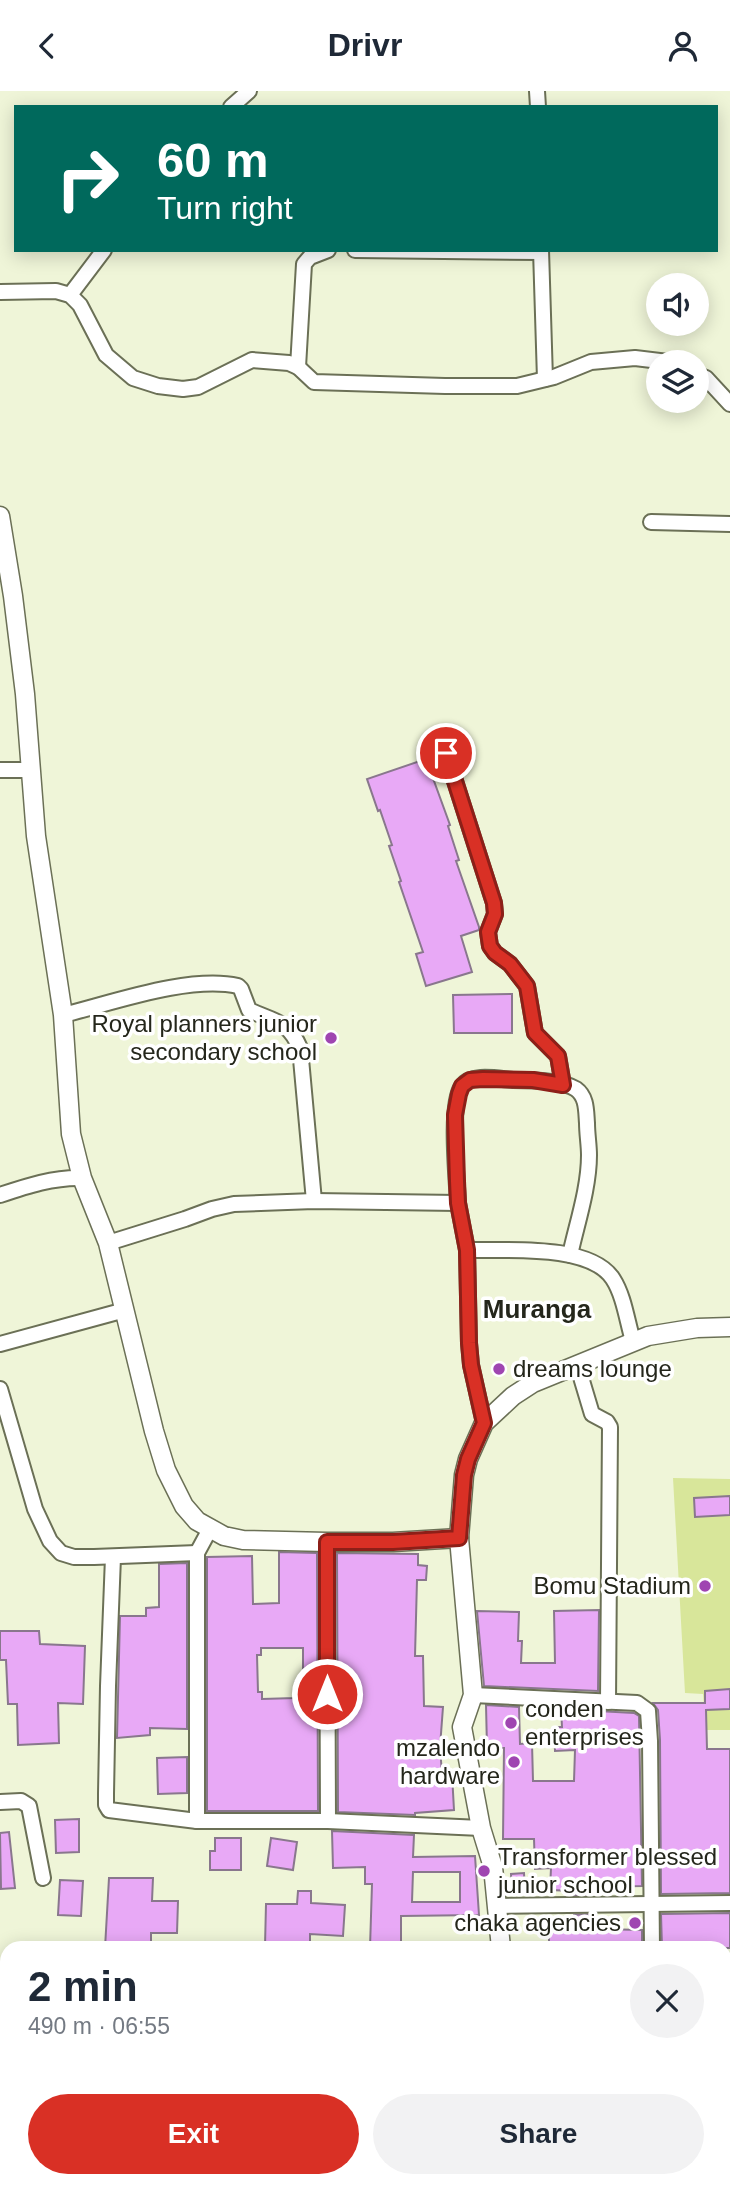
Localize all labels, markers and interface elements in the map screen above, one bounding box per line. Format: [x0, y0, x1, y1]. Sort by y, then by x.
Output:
icon: back [28, 27, 66, 65]
text: Drivr [328, 27, 402, 63]
icon: person [664, 27, 702, 65]
icon: right [42, 133, 133, 224]
text: 60 m [157, 133, 269, 187]
text: Turn right [157, 190, 293, 226]
map controls [646, 273, 709, 413]
button: sound [646, 273, 709, 336]
button: layers [646, 350, 709, 413]
pin [416, 723, 476, 783]
icon: arrive [427, 734, 465, 772]
place label: Royal planners junior secondary school [92, 1010, 317, 1065]
marker: Royal planners junior secondary school [323, 1030, 339, 1046]
district label: Muranga [483, 1294, 592, 1324]
place label: dreams lounge [513, 1355, 672, 1382]
marker: dreams lounge [491, 1361, 507, 1377]
place label: Bomu Stadium [534, 1572, 691, 1599]
marker: Bomu Stadium [697, 1578, 713, 1594]
position arrow [290, 1657, 364, 1731]
place label: conden enterprises [525, 1695, 644, 1750]
marker: conden enterprises [503, 1715, 519, 1731]
place label: mzalendo hardware [396, 1734, 500, 1789]
marker: mzalendo hardware [506, 1754, 522, 1770]
place label: Transformer blessed junior school [497, 1843, 717, 1898]
marker: Transformer blessed junior school [476, 1863, 492, 1879]
place label: chaka agencies [454, 1909, 621, 1936]
marker: chaka agencies [627, 1915, 643, 1931]
text: 2 min [28, 1963, 138, 2010]
button: close [630, 1964, 704, 2038]
text: 490 m · 06:55 [28, 2013, 170, 2039]
button: Exit [28, 2094, 359, 2174]
button: Share [373, 2094, 704, 2174]

